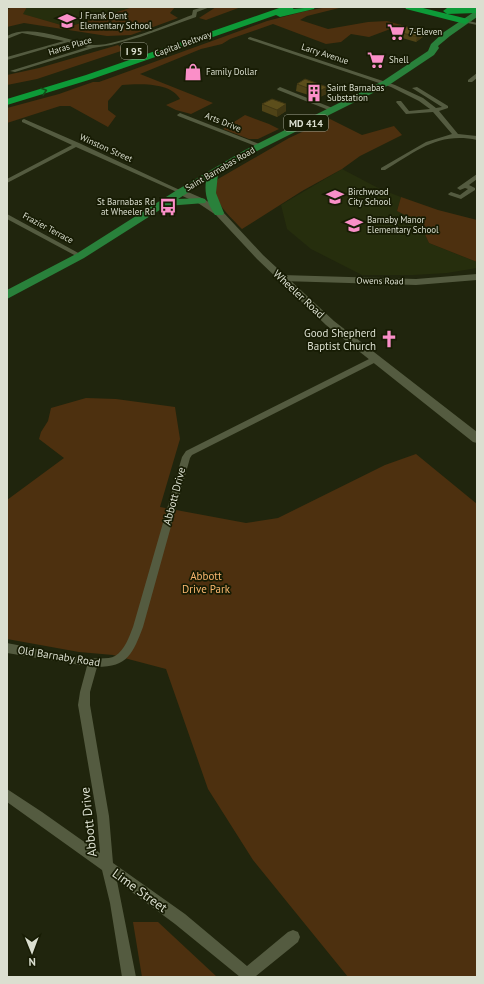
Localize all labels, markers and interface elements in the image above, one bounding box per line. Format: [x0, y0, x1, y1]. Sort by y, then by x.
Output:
place label: J Frank Dent Elementary School [79, 10, 152, 31]
school or university icon: J Frank Dent Elementary School [57, 11, 77, 31]
supermarket icon: 7-Eleven [386, 22, 406, 42]
place label: 7-Eleven [409, 26, 442, 37]
street label: Capital Beltway [153, 28, 214, 59]
street label: Haras Place [47, 34, 93, 57]
street label: Larry Avenue [300, 41, 351, 66]
road number: I 95 [121, 43, 147, 59]
supermarket icon: Shell [366, 50, 386, 70]
place label: Shell [389, 54, 409, 65]
shop icon: Family Dollar [183, 62, 203, 82]
place label: Family Dollar [206, 66, 257, 77]
place label: Saint Barnabas Substation [327, 82, 385, 103]
building icon: Saint Barnabas Substation [304, 83, 324, 103]
one-way arrow [41, 87, 48, 96]
street label: Arts Drive [204, 109, 243, 134]
road number: MD 414 [284, 115, 328, 131]
street label: Winston Street [78, 131, 134, 164]
street label: Saint Barnabas Road [183, 144, 257, 193]
place label: Birchwood City School [348, 186, 391, 207]
school or university icon: Birchwood City School [325, 187, 345, 207]
place label: St Barnabas Rd at Wheeler Rd [97, 196, 155, 217]
bus stop icon: St Barnabas Rd at Wheeler Rd [158, 197, 178, 217]
street label: Frazier Terrace [21, 210, 76, 246]
place label: Barnaby Manor Elementary School [367, 214, 439, 235]
school or university icon: Barnaby Manor Elementary School [344, 215, 364, 235]
street label: Wheeler Road [270, 267, 328, 321]
street label: Owens Road [356, 275, 404, 286]
place label: Good Shepherd Baptist Church [304, 326, 376, 353]
church icon: Good Shepherd Baptist Church [379, 329, 399, 349]
street label: Abbott Drive [160, 465, 189, 526]
park label: Abbott Drive Park [182, 569, 231, 596]
street label: Old Barnaby Road [17, 643, 101, 669]
street label: Abbott Drive [76, 786, 101, 858]
street label: Lime Street [109, 865, 171, 916]
north arrow [12, 932, 52, 972]
text: N [28, 955, 36, 969]

